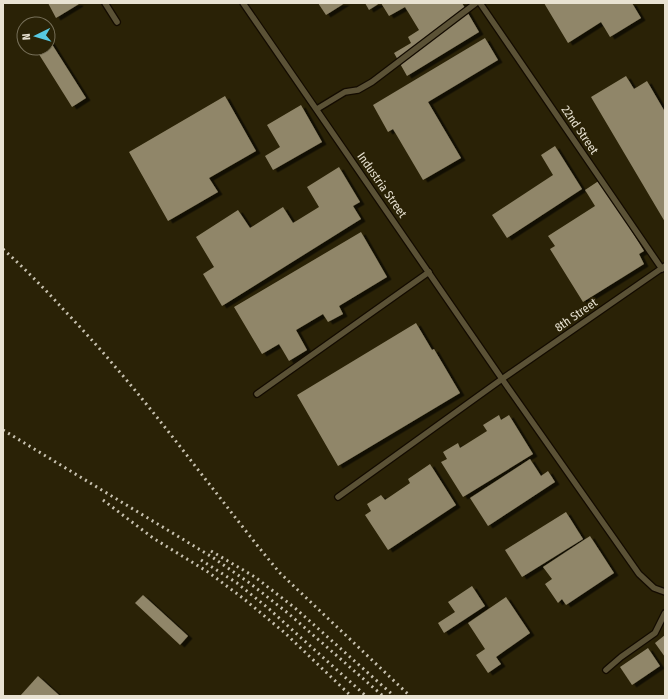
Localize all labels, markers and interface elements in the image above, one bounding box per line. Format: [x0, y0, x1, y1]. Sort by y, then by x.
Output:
north arrow [16, 16, 56, 56]
text: N [20, 33, 33, 41]
street label: 22nd Street [559, 103, 601, 157]
street label: Industria Street [354, 150, 410, 220]
street label: 8th Street [552, 295, 600, 335]

